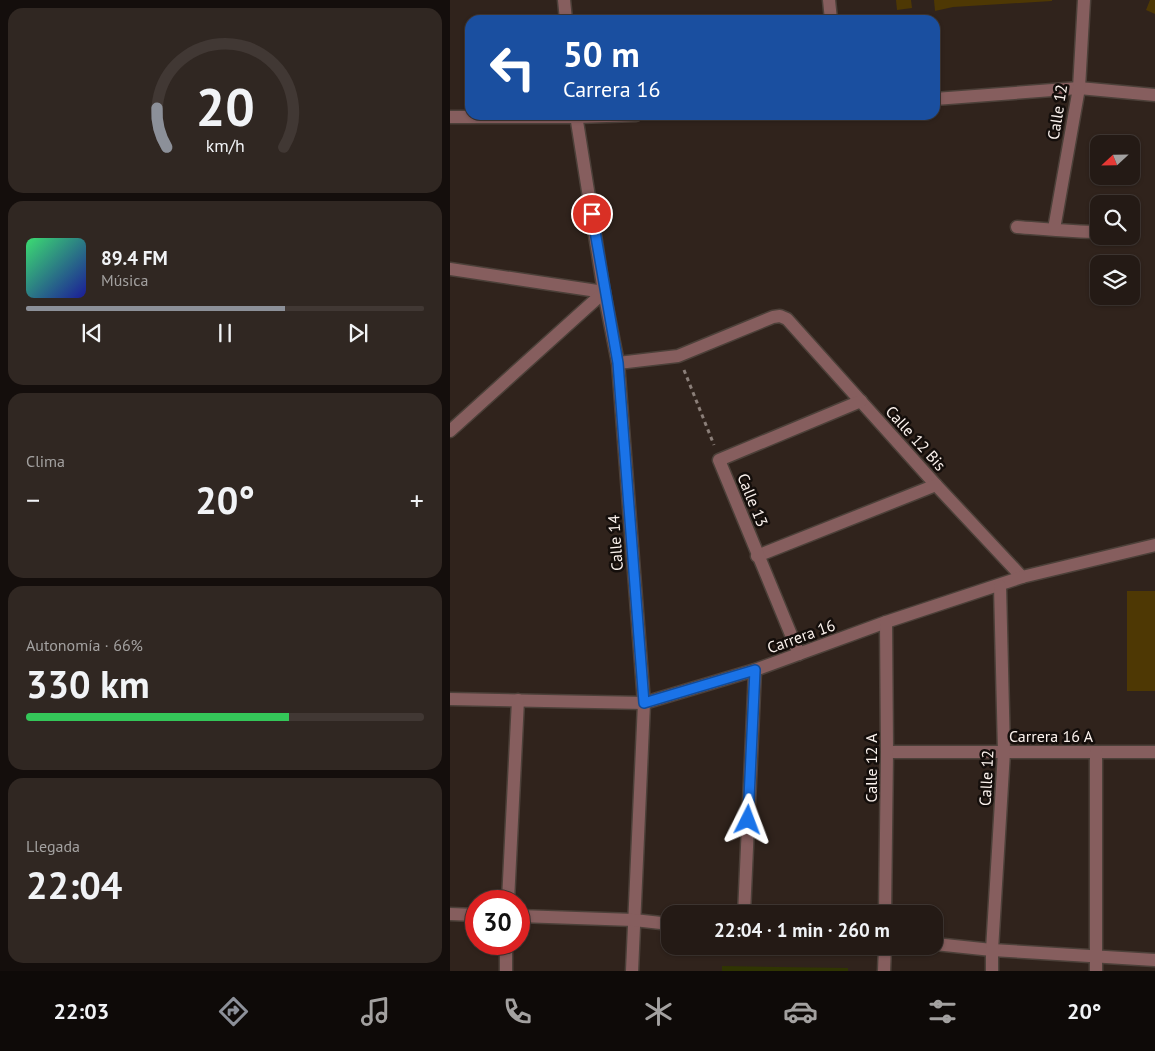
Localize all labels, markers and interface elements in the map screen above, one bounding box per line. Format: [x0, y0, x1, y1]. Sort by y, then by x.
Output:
text: 50 m [563, 31, 640, 77]
icon: left [480, 35, 545, 100]
text: 20 [196, 73, 254, 140]
text: Carrera 16 [563, 75, 660, 103]
street label: Calle 12 [1043, 83, 1071, 141]
text: km/h [205, 134, 245, 157]
north arrow [1090, 135, 1140, 185]
map controls [1090, 135, 1140, 305]
pin [571, 193, 613, 235]
button: search [1090, 195, 1140, 245]
icon: arrive [578, 200, 606, 228]
text: 89.4 FM [101, 246, 168, 270]
button: layers [1090, 255, 1140, 305]
text: Música [101, 270, 148, 290]
icon: previous [78, 319, 106, 347]
icon: pause [211, 319, 239, 347]
icon: next [344, 319, 372, 347]
street label: Calle 12 Bis [882, 401, 951, 475]
text: Clima [26, 451, 65, 471]
street label: Calle 13 [733, 470, 773, 530]
text: 20° [195, 475, 255, 524]
text: − [26, 481, 40, 518]
text: + [410, 481, 424, 518]
street label: Calle 14 [603, 514, 627, 572]
street label: Carrera 16 [764, 614, 838, 658]
text: Autonomía · 66% [26, 635, 143, 655]
text: 330 km [26, 659, 150, 708]
street label: Carrera 16 A [1009, 726, 1094, 746]
street label: Calle 12 A [861, 733, 881, 803]
street label: Calle 12 [975, 750, 997, 806]
position arrow [721, 793, 773, 845]
text: Llegada [26, 836, 80, 856]
text: 22:04 [26, 860, 122, 909]
speed limit sign: 30 [465, 890, 530, 955]
text: 22:04 · 1 min · 260 m [714, 918, 890, 942]
icon: directions [216, 994, 251, 1029]
icon: music [358, 994, 393, 1029]
icon: phone [500, 994, 535, 1029]
icon: climate [641, 994, 676, 1029]
icon: car [783, 994, 818, 1029]
icon: filters [925, 994, 960, 1029]
text: 22:03 [53, 997, 109, 1025]
text: 20° [1067, 997, 1101, 1025]

